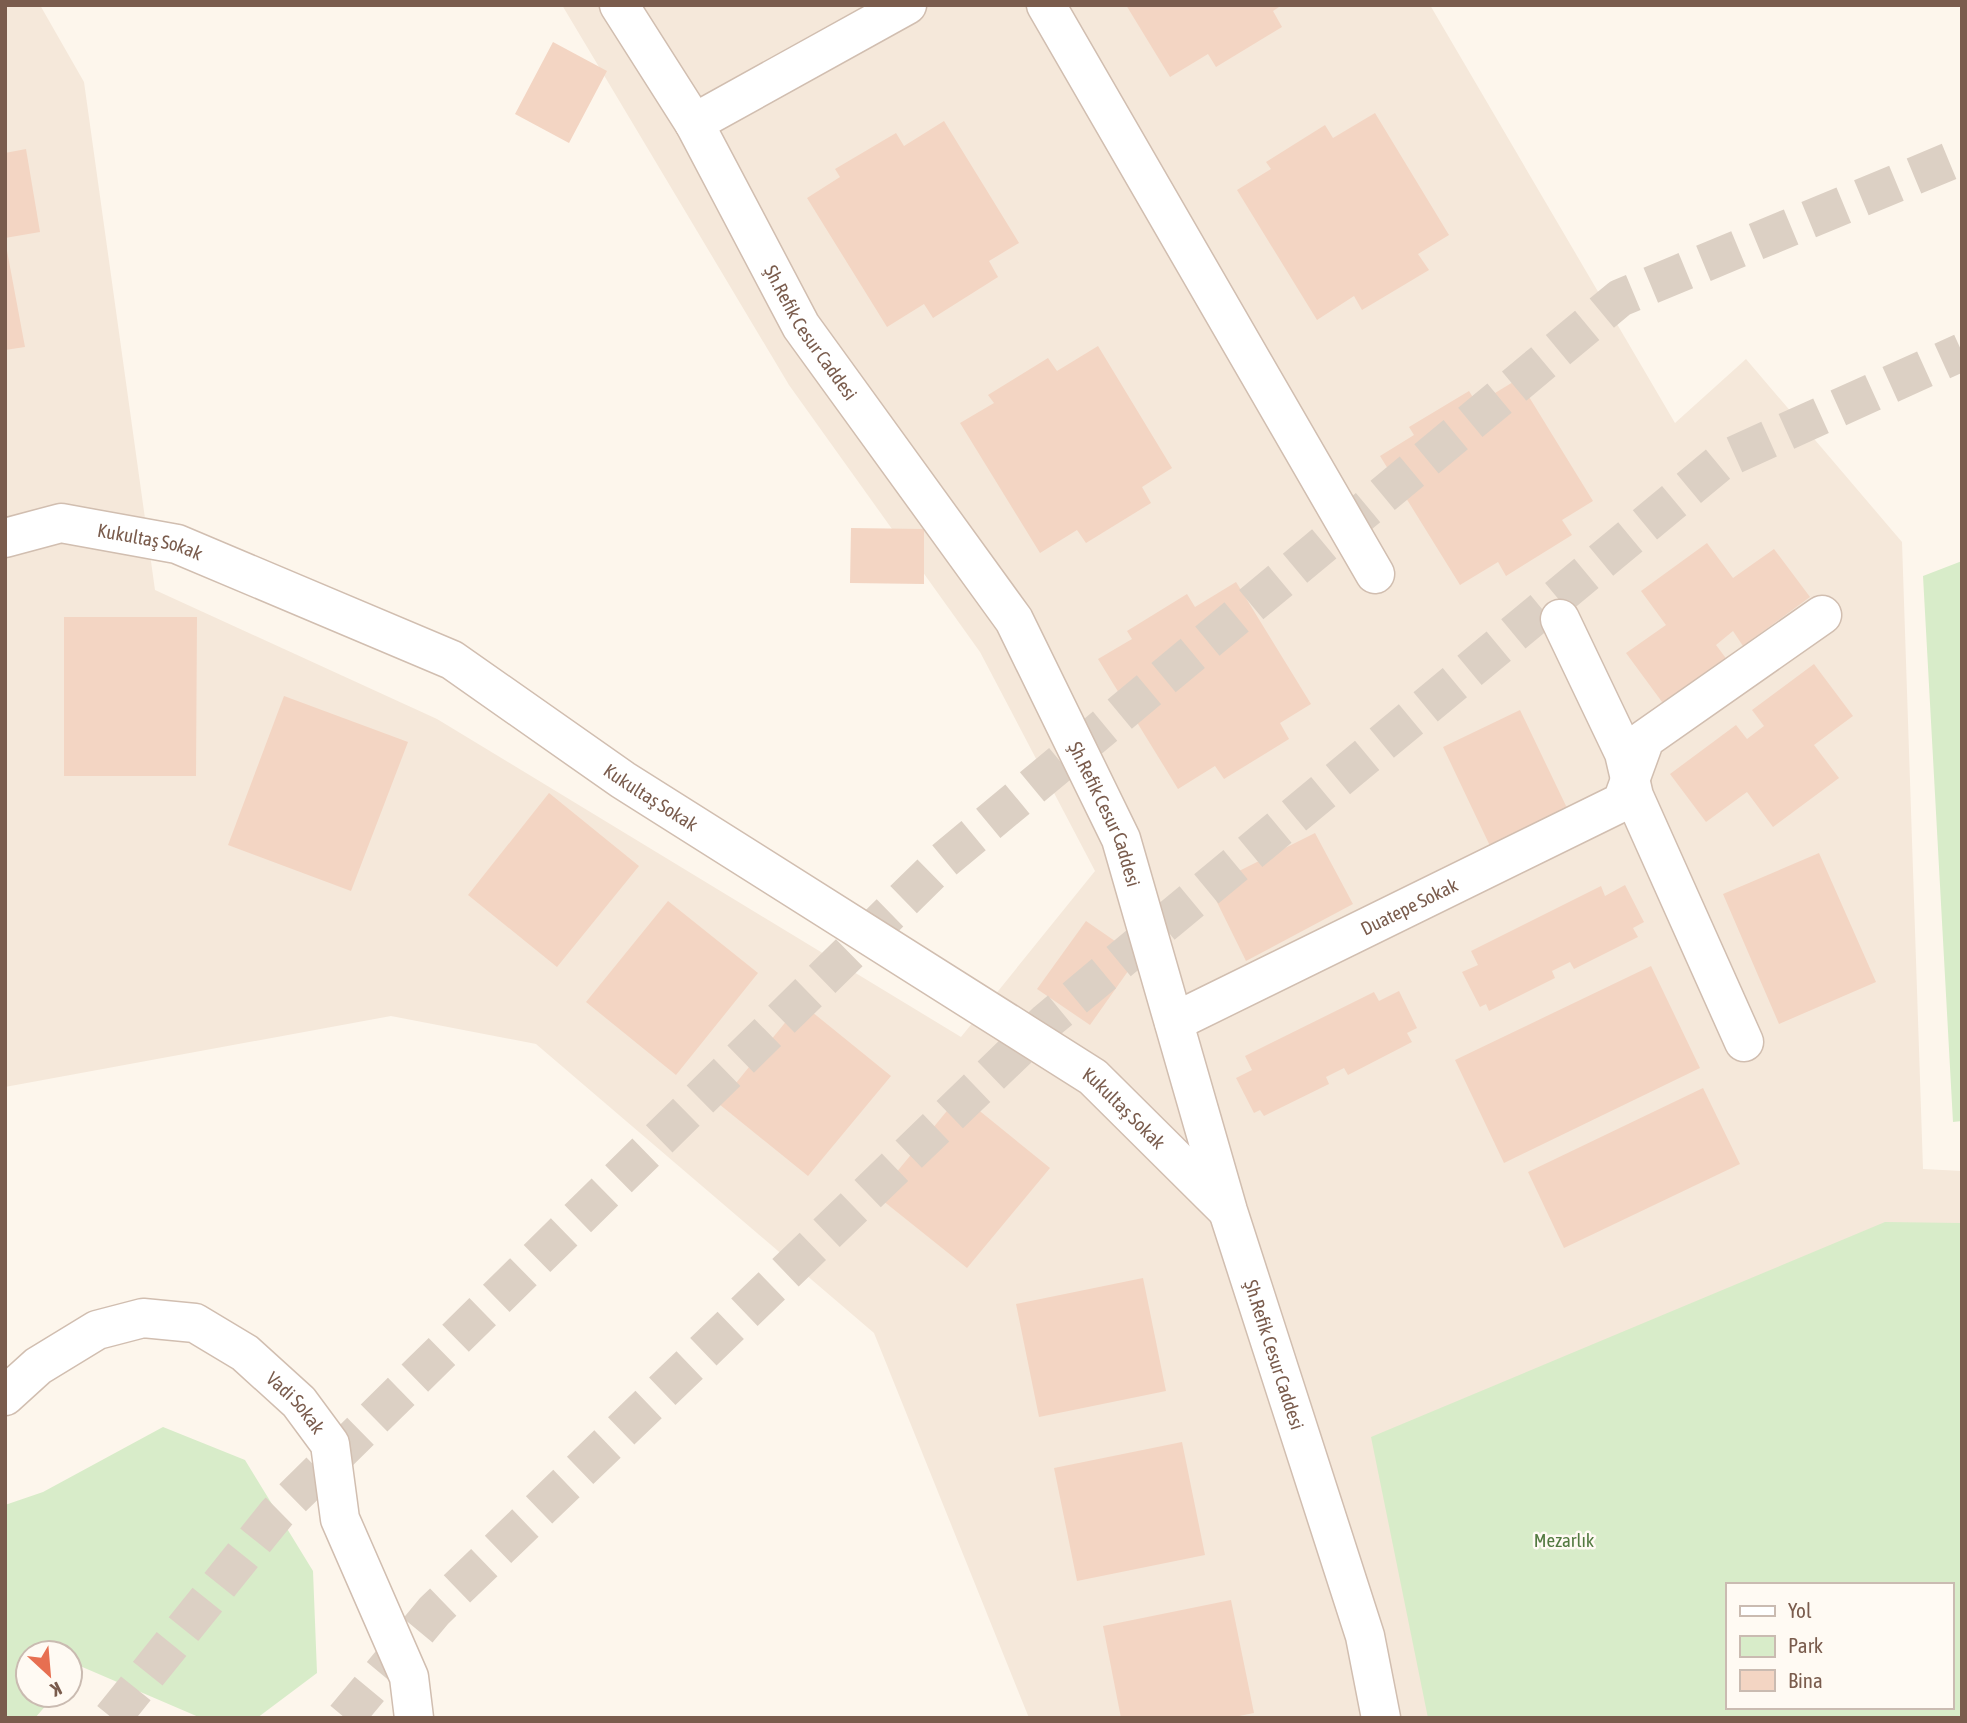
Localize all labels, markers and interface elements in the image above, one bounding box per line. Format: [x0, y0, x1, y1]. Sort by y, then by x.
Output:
street label: Şh.Refik Cesur Caddesi [760, 261, 862, 404]
street label: Kukultaş Sokak [96, 519, 206, 565]
street label: Şh.Refik Cesur Caddesi [1064, 738, 1145, 889]
street label: Kukultaş Sokak [600, 759, 702, 836]
street label: Duatepe Sokak [1357, 873, 1462, 940]
street label: Kukultaş Sokak [1079, 1062, 1170, 1154]
street label: Şh.Refik Cesur Caddesi [1240, 1277, 1309, 1432]
street label: Vadi Sokak [262, 1367, 330, 1438]
park label: Mezarlık [1534, 1529, 1595, 1551]
legend [1726, 1583, 1953, 1709]
text: Yol [1788, 1598, 1812, 1622]
text: Park [1788, 1633, 1823, 1657]
north arrow [14, 1639, 84, 1709]
text: Bina [1788, 1668, 1823, 1692]
text: K [47, 1677, 65, 1702]

